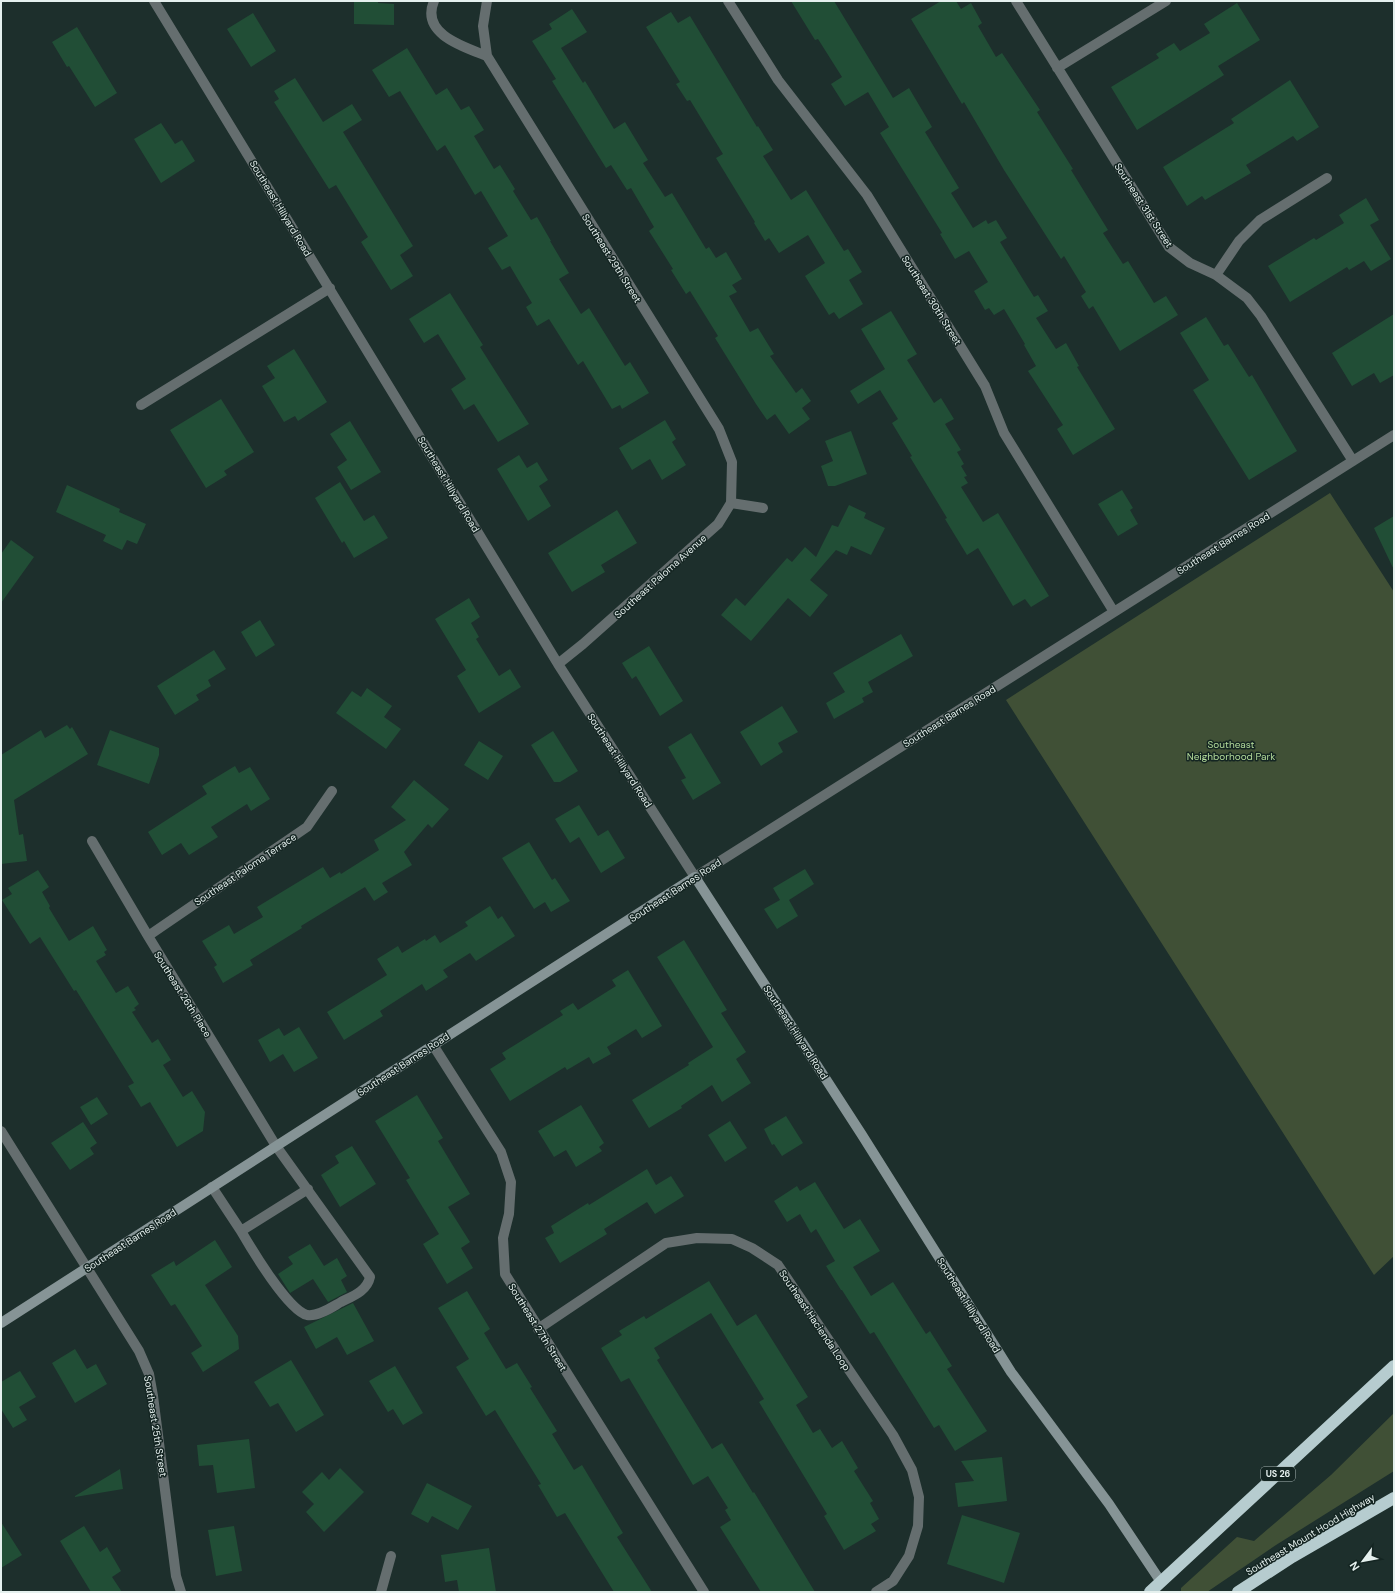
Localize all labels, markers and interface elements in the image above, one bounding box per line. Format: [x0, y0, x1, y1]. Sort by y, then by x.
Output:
street label: Southeast Hillyard Road [247, 158, 314, 259]
street label: Southeast 31st Street [1111, 161, 1176, 250]
street label: Southeast 29th Street [579, 211, 644, 305]
street label: Southeast 30th Street [899, 253, 964, 347]
street label: Southeast Hillyard Road [415, 434, 482, 535]
street label: Southeast Barnes Road [1174, 510, 1272, 577]
street label: Southeast Paloma Avenue [611, 531, 709, 621]
street label: Southeast Barnes Road [900, 683, 998, 750]
street label: Southeast Hillyard Road [584, 711, 655, 810]
park label: Southeast Neighborhood Park [1187, 738, 1275, 763]
street label: Southeast Paloma Terrace [192, 830, 299, 908]
street label: Southeast Barnes Road [627, 856, 724, 925]
street label: Southeast 26th Place [151, 949, 214, 1040]
street label: Southeast Hillyard Road [760, 983, 831, 1082]
street label: Southeast Barnes Road [355, 1030, 452, 1099]
street label: Southeast Barnes Road [82, 1206, 179, 1275]
street label: Southeast Hillyard Road [934, 1255, 1003, 1355]
street label: Southeast Hacienda Loop [776, 1267, 853, 1373]
street label: Southeast 27th Street [505, 1281, 570, 1374]
street label: Southeast 25th Street [141, 1375, 170, 1478]
road number: US 26 [1261, 1467, 1295, 1481]
street label: Southeast Mount Hood Highway [1243, 1490, 1378, 1578]
north arrow [1343, 1541, 1383, 1581]
text: N [1346, 1559, 1363, 1573]

